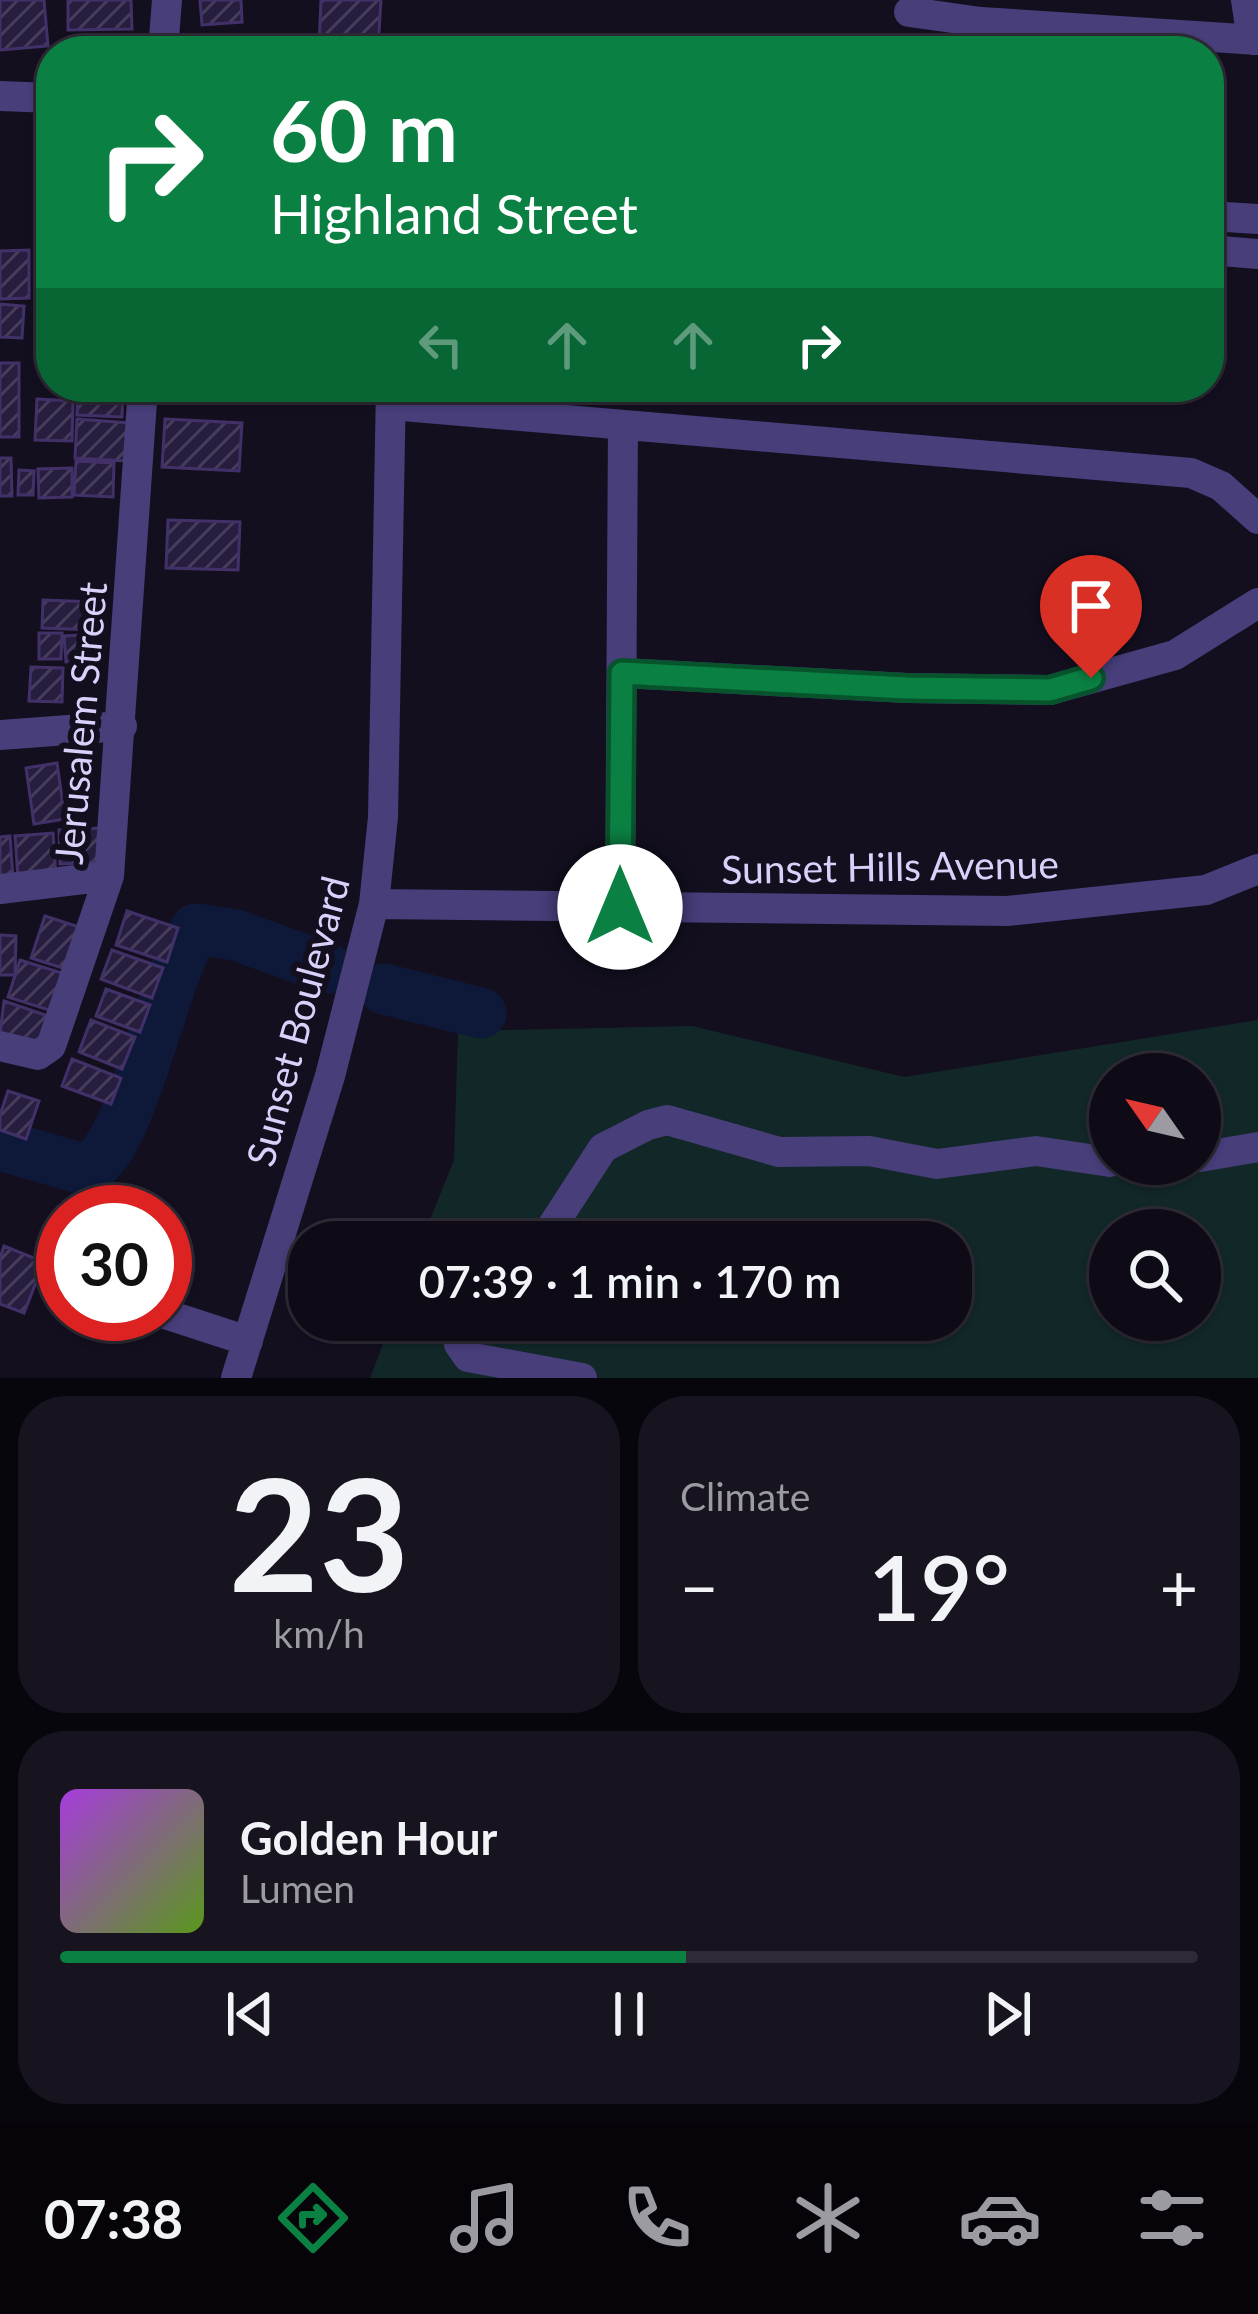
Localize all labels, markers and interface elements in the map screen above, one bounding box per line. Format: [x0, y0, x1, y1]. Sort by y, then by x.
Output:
text: 60 m [270, 79, 458, 180]
icon: right [72, 84, 228, 240]
text: Highland Street [270, 181, 638, 246]
icon: left [408, 312, 474, 378]
icon: ahead [534, 312, 600, 378]
icon: ahead [660, 312, 726, 378]
icon: right [786, 312, 852, 378]
pin [1040, 555, 1142, 678]
icon: arrive [1058, 573, 1124, 639]
street label: Jerusalem Street [45, 580, 115, 866]
street label: Sunset Hills Avenue [721, 840, 1059, 892]
position arrow [557, 844, 683, 970]
street label: Sunset Boulevard [236, 871, 358, 1171]
north arrow [1089, 1053, 1221, 1185]
map controls [1089, 1053, 1221, 1341]
speed limit sign: 30 [36, 1185, 192, 1341]
button: search [1089, 1209, 1221, 1341]
text: 07:39 · 1 min · 170 m [419, 1254, 841, 1308]
text: 23 [229, 1438, 409, 1625]
text: Climate [680, 1473, 810, 1519]
text: 19° [868, 1532, 1010, 1640]
text: − [680, 1547, 718, 1626]
text: + [1160, 1547, 1198, 1626]
text: km/h [273, 1610, 365, 1656]
text: Golden Hour [240, 1811, 497, 1865]
text: Lumen [240, 1865, 355, 1911]
icon: previous [217, 1981, 283, 2047]
icon: pause [596, 1981, 662, 2047]
icon: next [975, 1981, 1041, 2047]
icon: directions [271, 2176, 355, 2260]
icon: music [443, 2176, 527, 2260]
icon: phone [615, 2176, 699, 2260]
icon: climate [786, 2176, 870, 2260]
icon: car [958, 2176, 1042, 2260]
icon: filters [1130, 2176, 1214, 2260]
text: 07:38 [44, 2186, 183, 2251]

